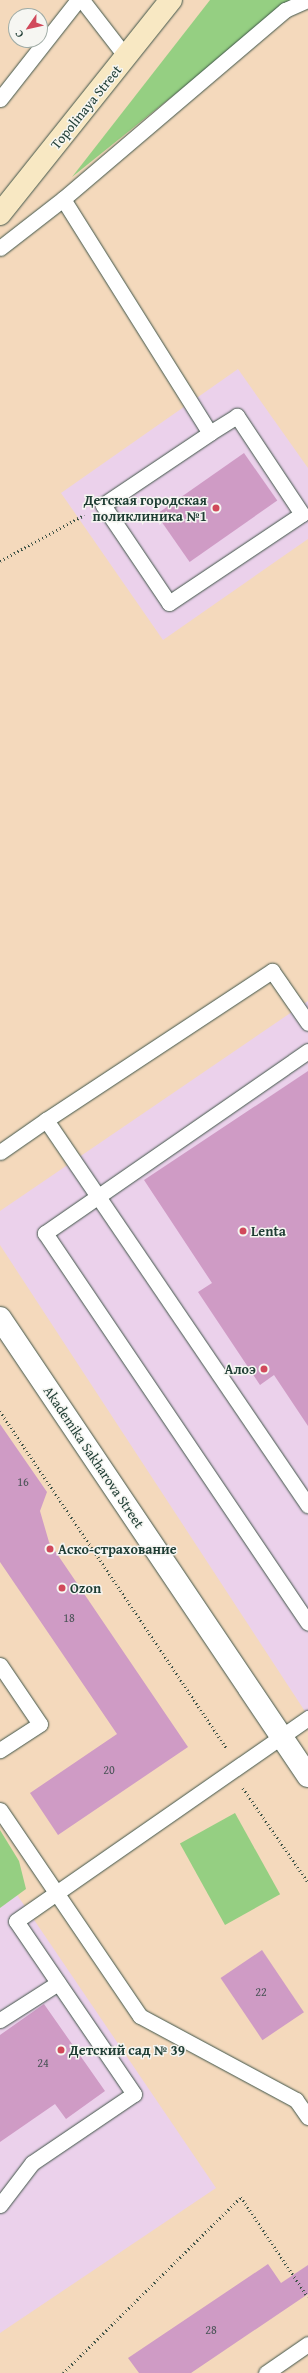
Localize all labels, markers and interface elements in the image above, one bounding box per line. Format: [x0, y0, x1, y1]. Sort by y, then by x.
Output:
north arrow [8, 8, 48, 48]
text: С [11, 27, 27, 41]
street label: Topolinaya Street [47, 62, 125, 152]
place label: Детская городская поликлиника №1 [84, 492, 207, 524]
marker: Детская городская поликлиника №1 [210, 502, 222, 514]
place label: Lenta [251, 1223, 286, 1239]
marker: Lenta [238, 1226, 248, 1236]
place label: Алоэ [224, 1361, 256, 1377]
marker: Алоэ [259, 1364, 269, 1374]
street label: Akademika Sakharova Street [40, 1383, 148, 1531]
house number: 16 [17, 1475, 29, 1489]
place label: Аско-страхование [58, 1541, 177, 1557]
marker: Аско-страхование [45, 1544, 55, 1554]
place label: Ozon [70, 1580, 101, 1596]
marker: Ozon [57, 1583, 67, 1593]
house number: 18 [63, 1611, 75, 1625]
house number: 20 [103, 1763, 115, 1777]
house number: 22 [255, 1985, 267, 1999]
place label: Детский сад № 39 [69, 2042, 185, 2058]
marker: Детский сад № 39 [56, 2045, 66, 2055]
house number: 24 [37, 2056, 49, 2070]
house number: 28 [205, 2323, 217, 2337]

